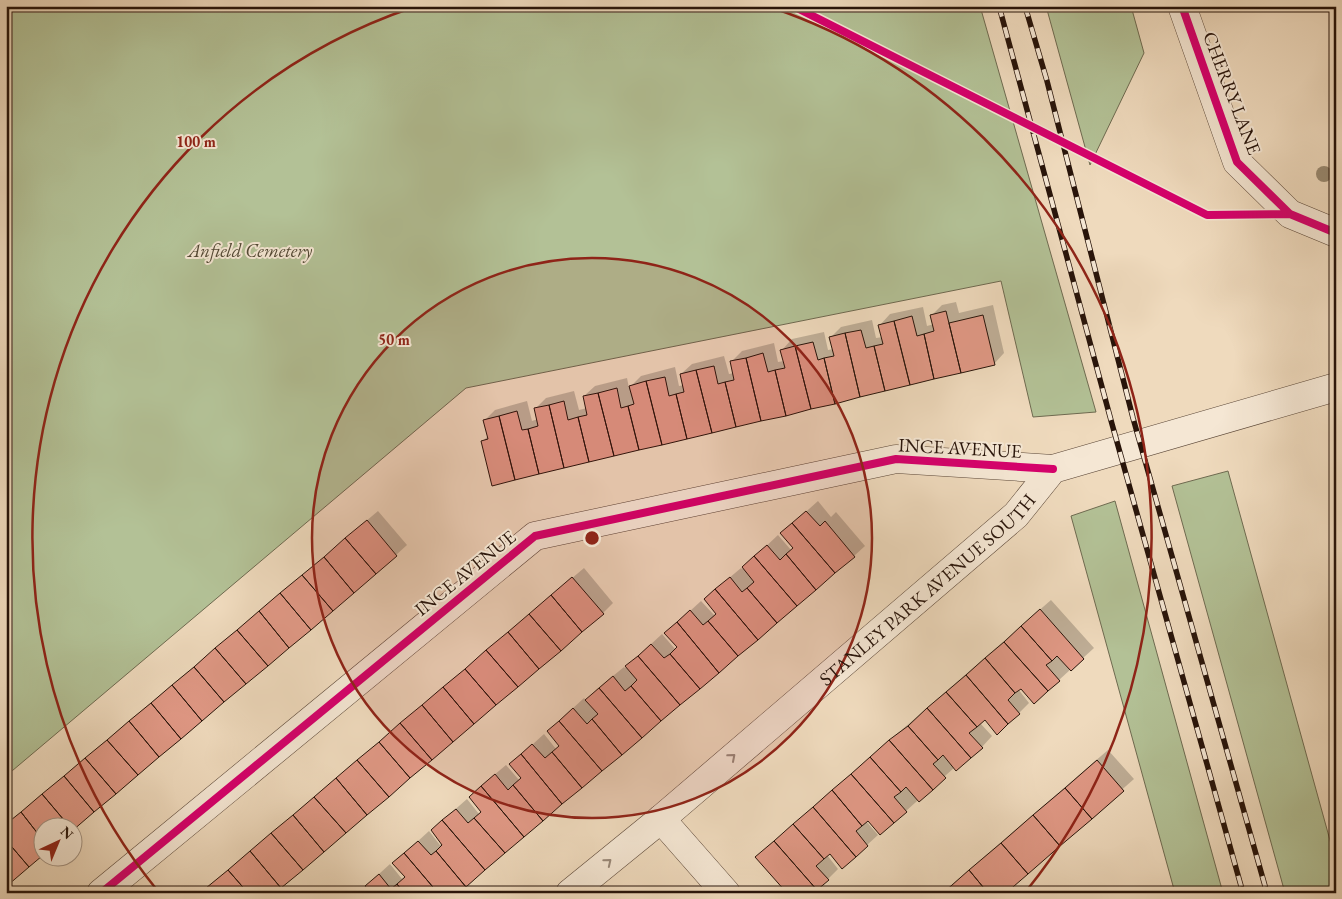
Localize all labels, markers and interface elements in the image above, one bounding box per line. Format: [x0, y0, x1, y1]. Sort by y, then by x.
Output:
street label: CHERRY LANE [1197, 28, 1267, 158]
text: 100 m [176, 132, 216, 151]
park label: Anfield Cemetery [186, 238, 312, 263]
text: 50 m [378, 330, 410, 349]
street label: INCE AVENUE [898, 432, 1022, 464]
street label: STANLEY PARK AVENUE SOUTH [814, 488, 1041, 691]
street label: INCE AVENUE [409, 524, 521, 622]
centre of rings [583, 529, 601, 547]
one-way arrow [727, 754, 736, 763]
north arrow [32, 816, 82, 866]
text: N [57, 822, 78, 844]
one-way arrow [602, 859, 611, 867]

